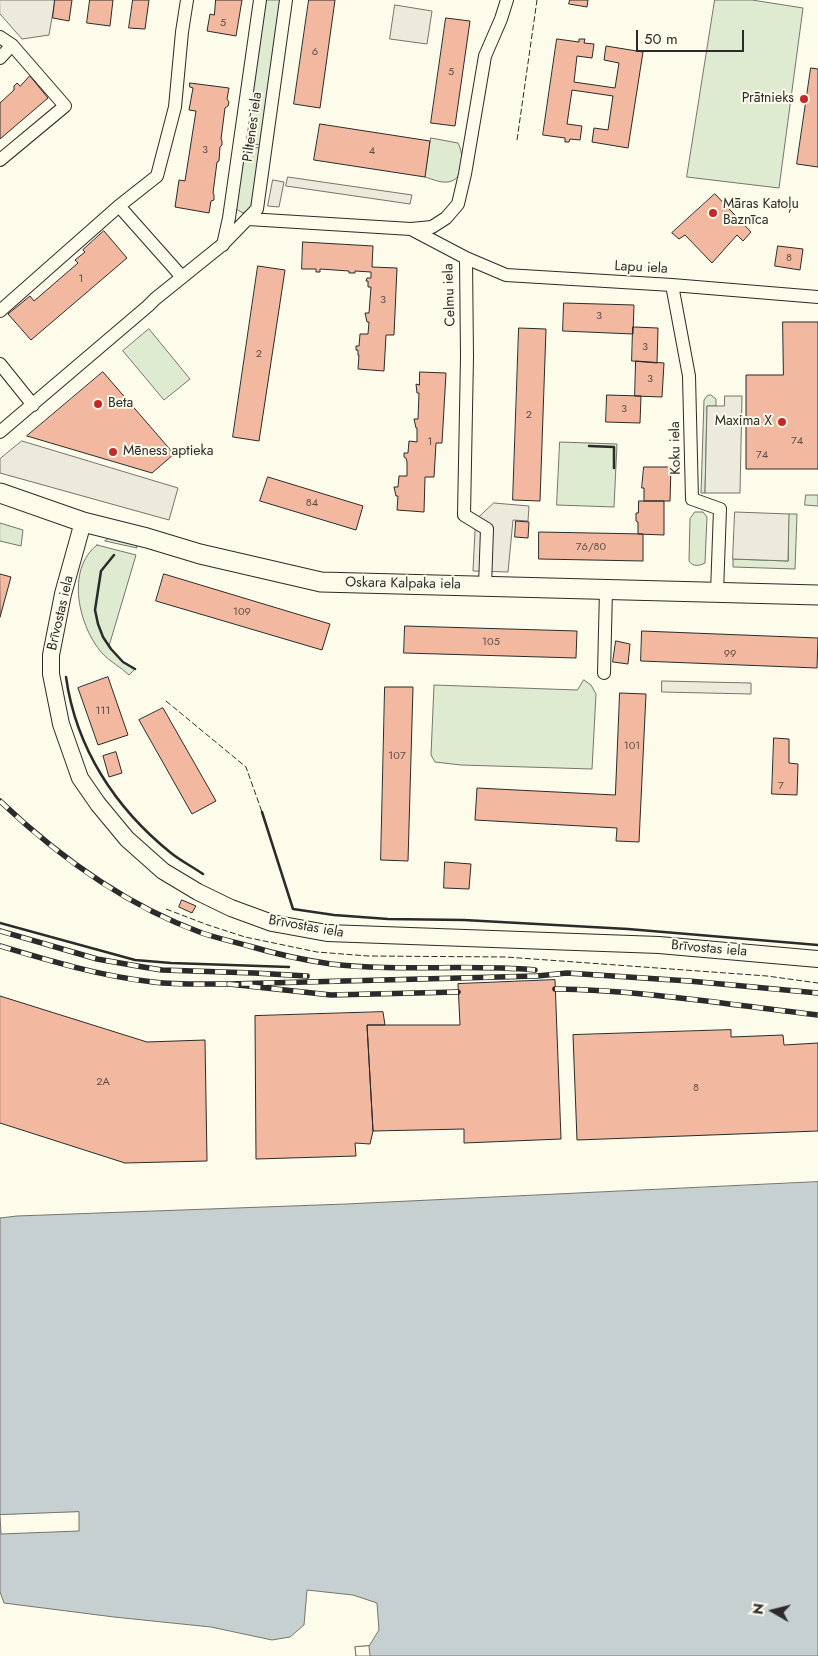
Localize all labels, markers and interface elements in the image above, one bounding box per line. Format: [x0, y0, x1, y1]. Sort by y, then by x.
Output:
house number: 5 [220, 16, 226, 30]
scale bar [638, 20, 746, 52]
text: 50 m [644, 28, 678, 50]
house number: 6 [312, 45, 318, 59]
house number: 5 [448, 65, 454, 79]
street label: Piltenes iela [240, 91, 266, 163]
place label: Prātnieks [742, 91, 794, 107]
marker: Prātnieks [798, 93, 810, 105]
house number: 3 [202, 143, 208, 157]
house number: 4 [369, 144, 375, 158]
place label: Māras Katoļu Baznīca [723, 197, 799, 230]
marker: Māras Katoļu Baznīca [707, 207, 719, 219]
house number: 8 [786, 251, 792, 265]
street label: Lapu iela [614, 258, 668, 278]
street label: Celmu iela [441, 263, 459, 327]
house number: 1 [79, 272, 83, 286]
house number: 3 [380, 293, 386, 307]
house number: 3 [596, 309, 602, 323]
house number: 3 [642, 340, 648, 354]
house number: 2 [256, 347, 262, 361]
house number: 3 [647, 372, 653, 386]
place label: Beta [108, 396, 133, 412]
marker: Beta [92, 398, 104, 410]
house number: 3 [621, 402, 627, 416]
house number: 2 [526, 408, 532, 422]
place label: Maxima X [715, 414, 772, 430]
marker: Maxima X [776, 416, 788, 428]
street label: Koku iela [667, 421, 685, 475]
house number: 74 [791, 434, 803, 448]
house number: 1 [428, 435, 432, 449]
place label: Mēness aptieka [123, 444, 213, 460]
marker: Mēness aptieka [107, 446, 119, 458]
house number: 74 [756, 448, 768, 462]
house number: 84 [306, 496, 318, 510]
house number: 76/80 [576, 540, 606, 554]
street label: Brīvostas iela [44, 574, 78, 652]
street label: Oskara Kalpaka iela [345, 575, 461, 593]
house number: 109 [233, 605, 251, 619]
house number: 105 [482, 635, 500, 649]
house number: 99 [724, 647, 736, 661]
house number: 111 [96, 704, 110, 718]
house number: 101 [624, 739, 640, 753]
house number: 107 [388, 749, 406, 763]
house number: 7 [778, 779, 784, 793]
street label: Brīvostas iela [267, 912, 345, 942]
street label: Brīvostas iela [670, 937, 748, 961]
house number: 2A [96, 1075, 110, 1089]
house number: 8 [693, 1081, 699, 1095]
north arrow [748, 1586, 798, 1636]
text: N [747, 1602, 769, 1616]

